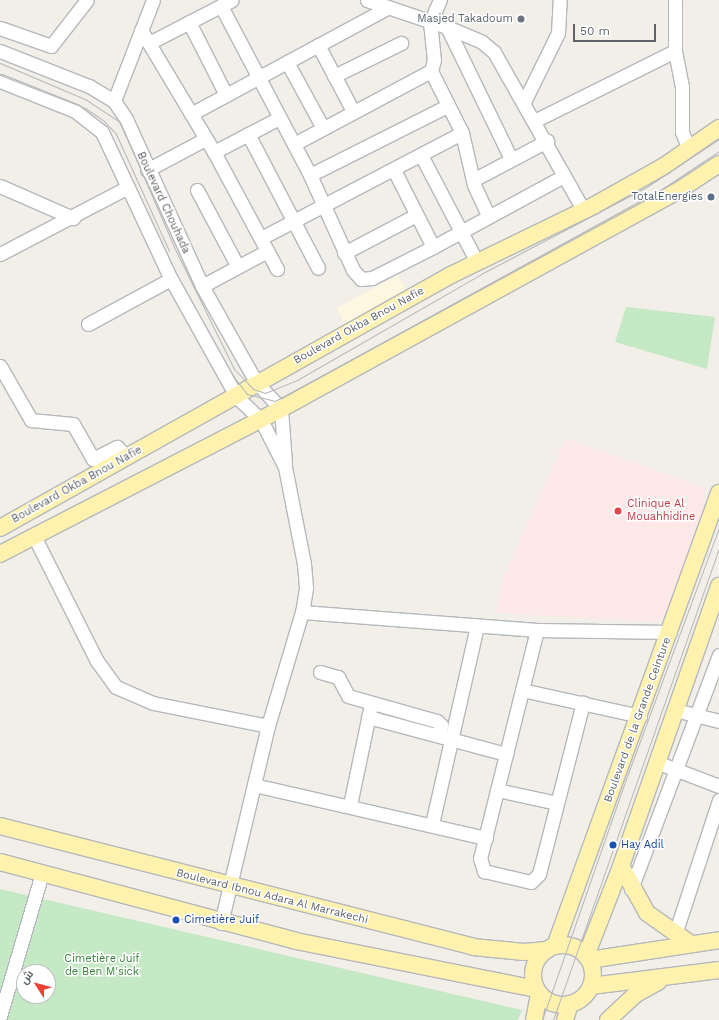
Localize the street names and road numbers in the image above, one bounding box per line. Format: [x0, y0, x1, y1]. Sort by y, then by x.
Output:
street label: Boulevard Chouhada [134, 150, 192, 256]
street label: Boulevard Okba Bnou Nafie [291, 285, 427, 367]
street label: Boulevard Okba Bnou Nafie [9, 444, 145, 526]
street label: Boulevard de la Grande Ceinture [602, 635, 674, 805]
street label: Boulevard Ibnou Adara Al Marrakechi [174, 867, 370, 927]

